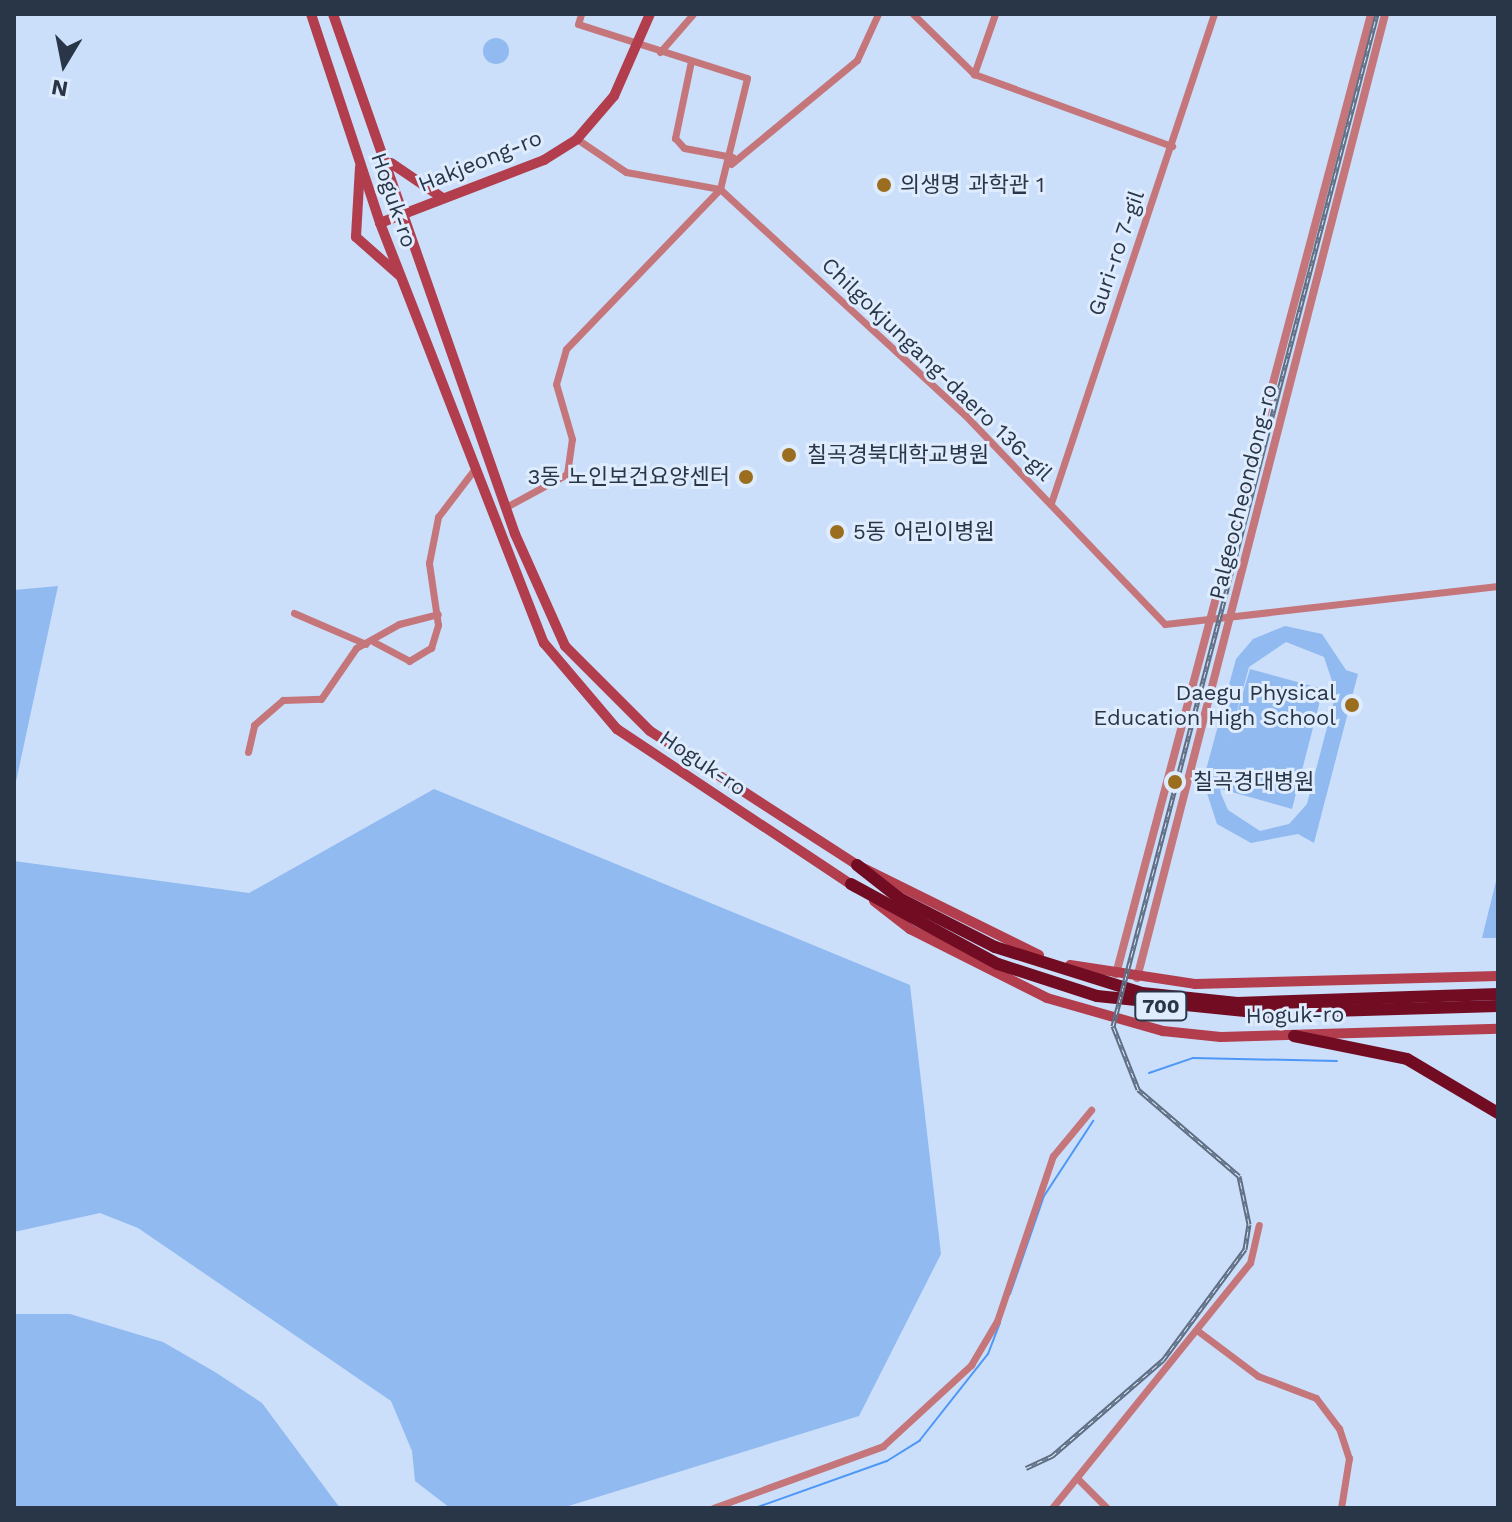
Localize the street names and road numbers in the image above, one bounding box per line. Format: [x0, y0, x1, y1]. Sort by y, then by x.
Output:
street label: Hakjeong-ro [414, 124, 546, 198]
street label: Hoguk-ro [365, 149, 423, 251]
street label: Guri-ro 7-gil [1082, 186, 1150, 320]
street label: Chilgokjungang-daero 136-gil [816, 251, 1058, 487]
street label: Palgeocheondong-ro [1203, 382, 1283, 602]
street label: Hoguk-ro [655, 724, 751, 802]
road number: 700 [1133, 990, 1189, 1022]
street label: Hoguk-ro [1245, 1001, 1345, 1029]

